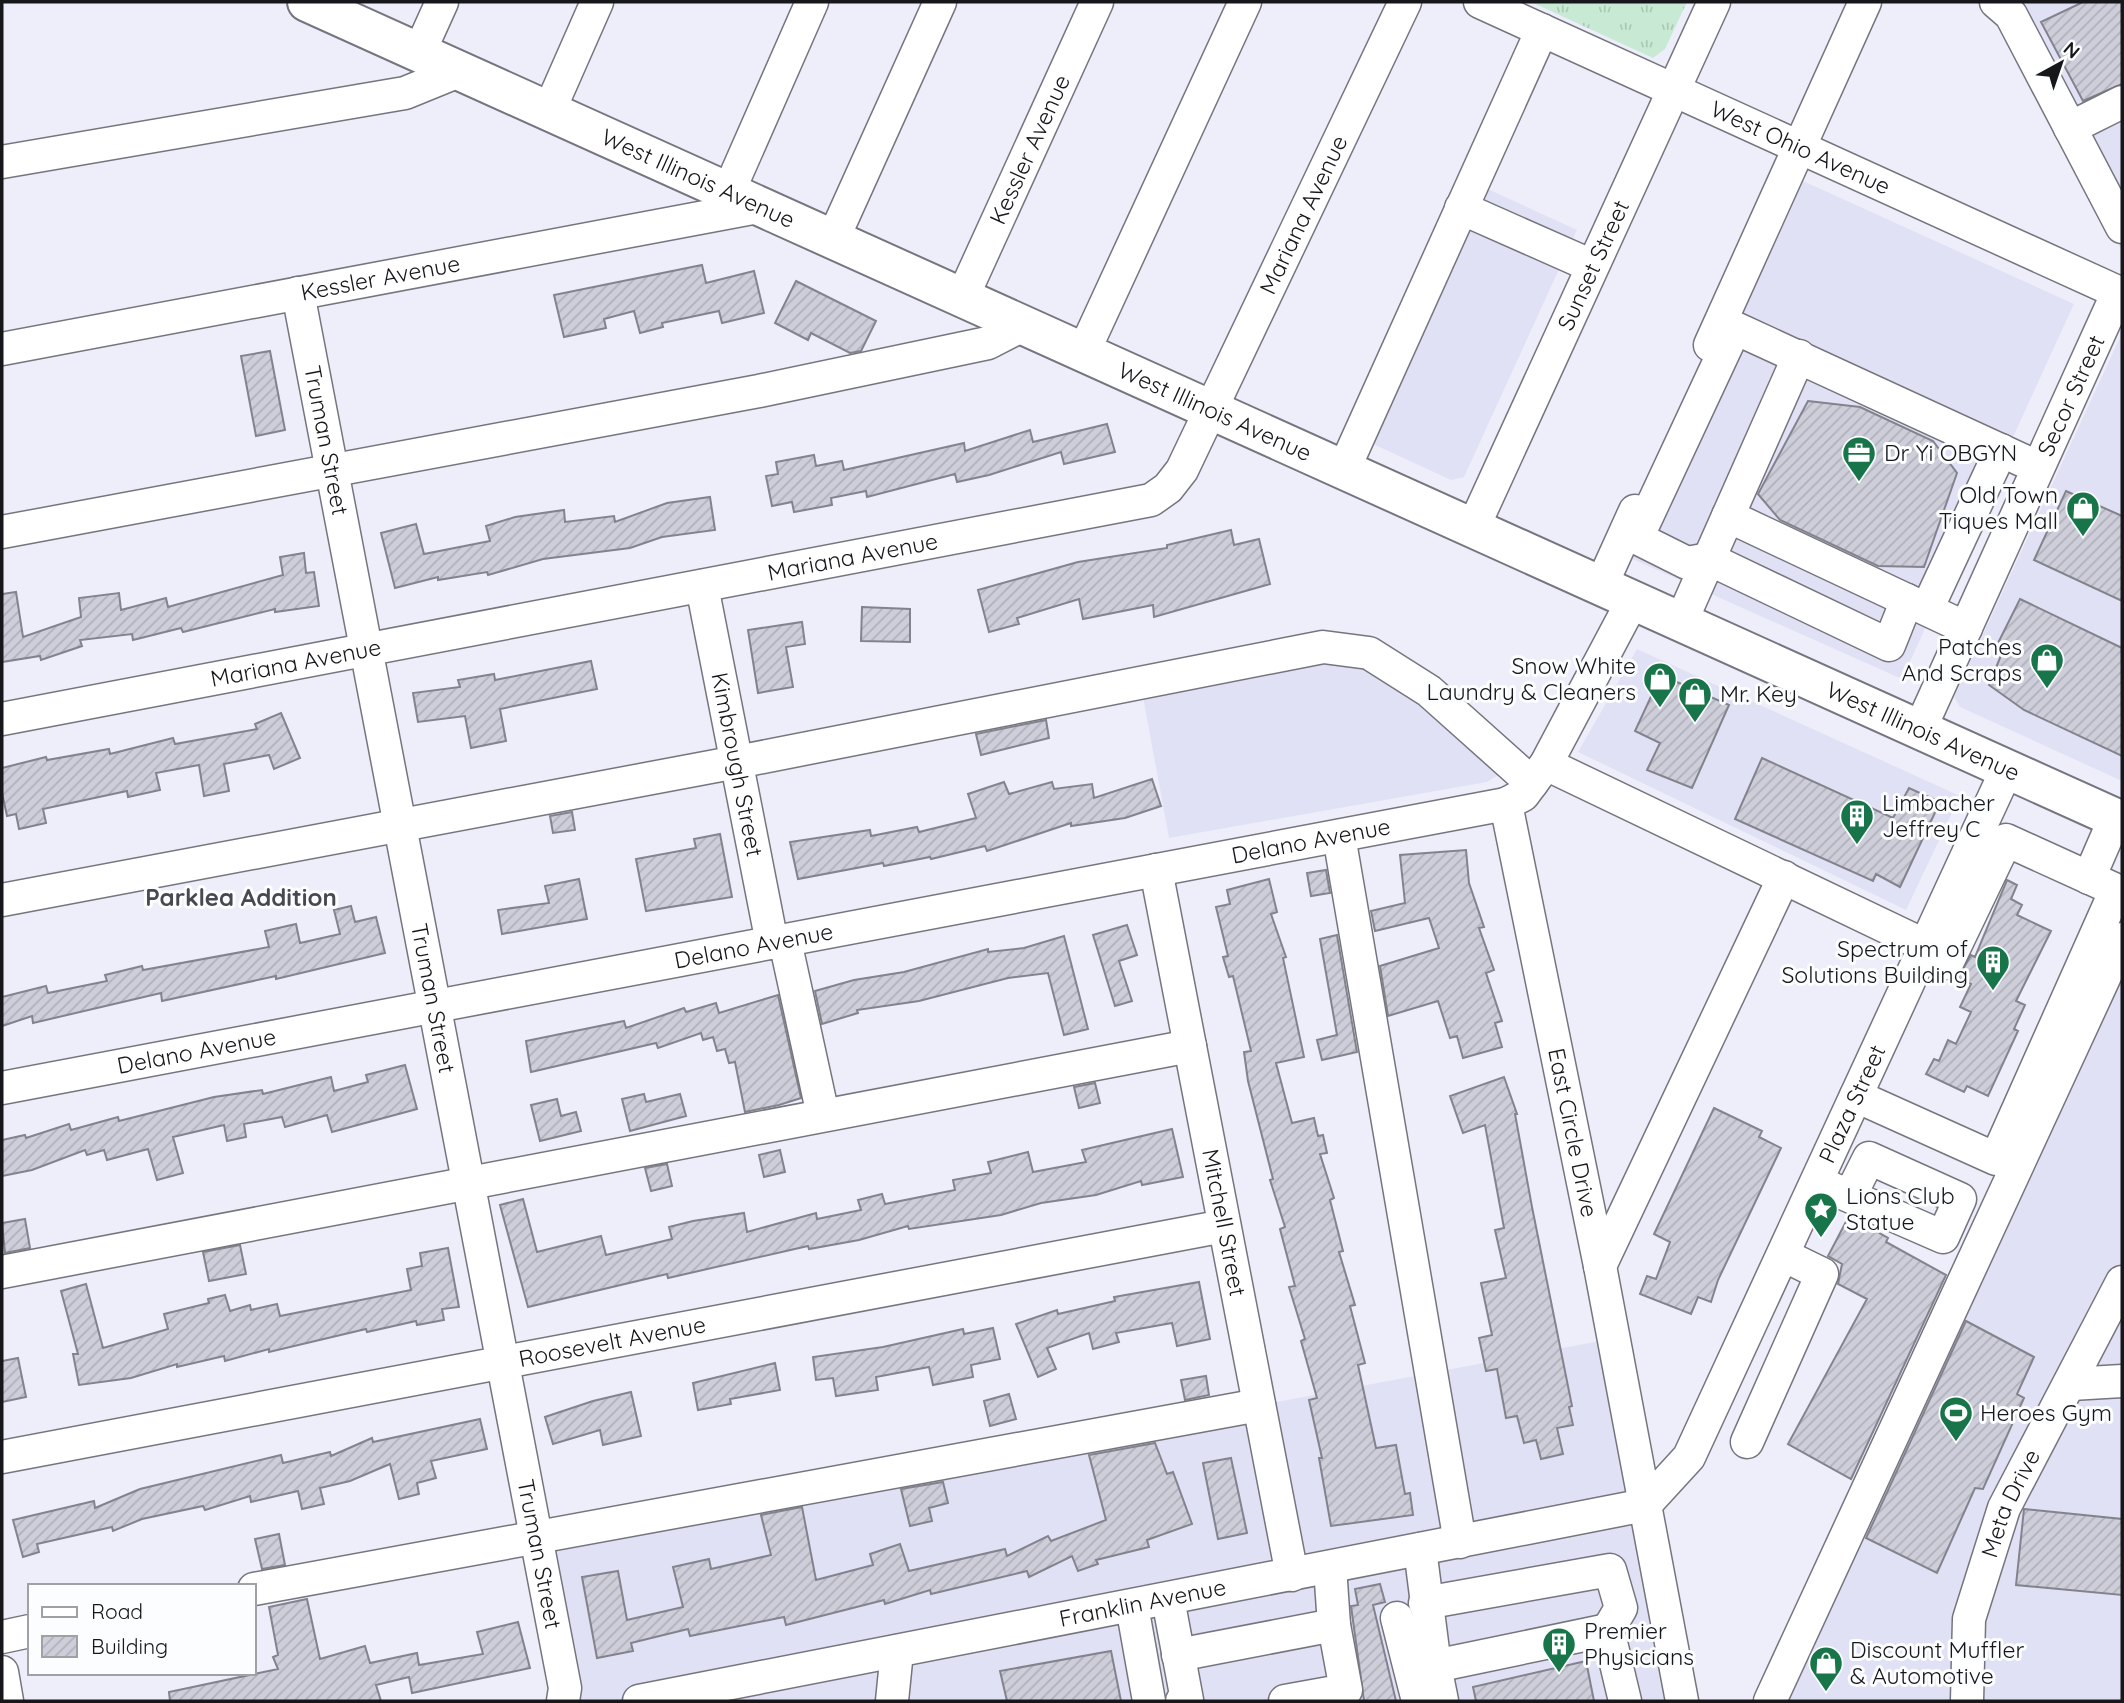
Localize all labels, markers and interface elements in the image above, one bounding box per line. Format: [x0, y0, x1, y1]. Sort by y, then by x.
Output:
north arrow [2026, 28, 2096, 98]
text: N [2059, 36, 2085, 64]
street label: Kessler Avenue [983, 70, 1076, 229]
street label: West Ohio Avenue [1706, 94, 1895, 201]
street label: West Illinois Avenue [597, 122, 799, 234]
street label: Mariana Avenue [1253, 130, 1353, 299]
street label: Sunset Street [1551, 195, 1635, 335]
street label: Kessler Avenue [298, 248, 462, 307]
street label: Secor Street [2031, 330, 2111, 461]
street label: West Illinois Avenue [1114, 355, 1316, 467]
street label: Truman Street [298, 363, 355, 518]
office icon: Dr Yi OBGYN [1840, 434, 1878, 483]
place label: Dr Yi OBGYN [1884, 438, 2017, 467]
place label: Old Town Tiques Mall [1939, 480, 2058, 535]
shop icon: Old Town Tiques Mall [2064, 489, 2102, 538]
street label: Mariana Avenue [765, 526, 940, 587]
street label: Mariana Avenue [208, 632, 383, 693]
place label: Patches And Scraps [1902, 632, 2022, 687]
shop icon: Patches And Scraps [2028, 641, 2066, 690]
place label: Snow White Laundry & Cleaners [1427, 651, 1636, 706]
shop icon: Snow White Laundry & Cleaners [1641, 660, 1679, 709]
street label: Kimbrough Street [705, 670, 770, 859]
shop icon: Mr. Key [1676, 675, 1714, 724]
street label: West Illinois Avenue [1822, 675, 2024, 787]
place label: Mr. Key [1720, 679, 1797, 708]
place label: Limbacher Jeffrey C [1882, 788, 1995, 843]
building icon: Limbacher Jeffrey C [1838, 797, 1876, 846]
street label: Delano Avenue [1229, 811, 1393, 870]
district label: Parklea Addition [145, 882, 337, 912]
street label: Delano Avenue [672, 916, 835, 975]
street label: Truman Street [405, 921, 462, 1076]
place label: Spectrum of Solutions Building [1781, 934, 1968, 989]
building icon: Spectrum of Solutions Building [1974, 943, 2012, 992]
street label: Delano Avenue [115, 1022, 278, 1080]
street label: Plaza Street [1812, 1040, 1892, 1168]
street label: East Circle Drive [1542, 1046, 1605, 1220]
street label: Mitchell Street [1196, 1146, 1253, 1299]
place label: Lions Club Statue [1846, 1181, 1955, 1236]
place icon: Lions Club Statue [1802, 1190, 1840, 1239]
street label: Roosevelt Avenue [516, 1309, 708, 1373]
sports icon: Heroes Gym [1937, 1394, 1975, 1443]
place label: Heroes Gym [1980, 1398, 2112, 1427]
street label: Meta Drive [1974, 1444, 2046, 1561]
street label: Truman Street [511, 1477, 568, 1632]
street label: Franklin Avenue [1057, 1572, 1228, 1633]
legend [28, 1584, 256, 1675]
text: Road [91, 1598, 143, 1624]
place label: Premier Physicians [1584, 1616, 1694, 1671]
building icon: Premier Physicians [1540, 1625, 1578, 1674]
text: Building [91, 1633, 168, 1659]
place label: Discount Muffler & Automotive [1850, 1635, 2024, 1690]
shop icon: Discount Muffler & Automotive [1807, 1644, 1845, 1693]

